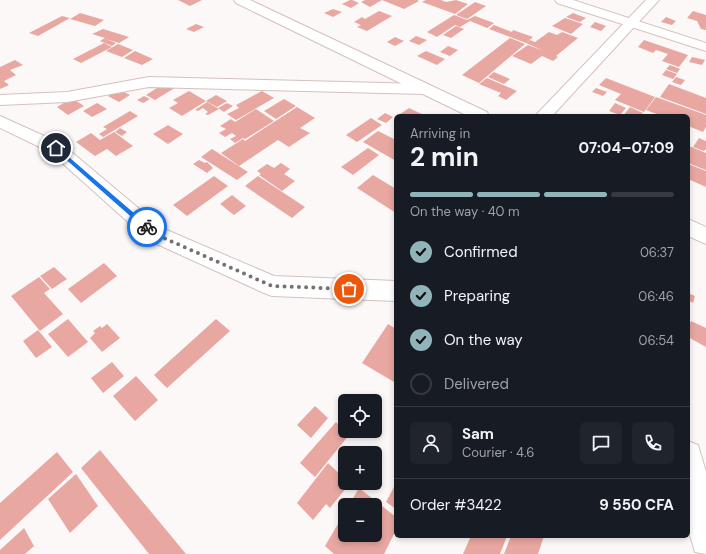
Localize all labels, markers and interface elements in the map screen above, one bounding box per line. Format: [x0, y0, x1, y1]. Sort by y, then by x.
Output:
text: Arriving in [410, 125, 470, 142]
pin [39, 131, 73, 165]
icon: home [45, 137, 67, 159]
text: 07:04–07:09 [578, 138, 674, 158]
text: 2 min [410, 140, 479, 174]
text: On the way · 40 m [410, 203, 520, 220]
courier [127, 207, 167, 247]
icon: bike [136, 216, 158, 238]
icon: check [410, 241, 432, 263]
text: Confirmed [444, 242, 518, 262]
text: 06:37 [640, 244, 674, 261]
pin [332, 272, 366, 306]
icon: bag [338, 278, 360, 300]
icon: check [410, 285, 432, 307]
text: Preparing [444, 286, 510, 306]
text: 06:46 [638, 288, 674, 305]
icon: check [410, 329, 432, 351]
text: On the way [444, 330, 523, 350]
text: 06:54 [638, 332, 674, 349]
text: Delivered [444, 374, 509, 394]
map controls [338, 394, 382, 542]
button: locate [338, 394, 382, 438]
button: person [410, 422, 452, 464]
button: chat [580, 422, 622, 464]
button: phone [632, 422, 674, 464]
text: Sam [462, 424, 494, 444]
text: Courier · 4.6 [462, 444, 534, 461]
button: + [338, 446, 382, 490]
text: Order #3422 [410, 495, 502, 515]
text: 9 550 CFA [599, 495, 674, 515]
button: − [338, 498, 382, 542]

